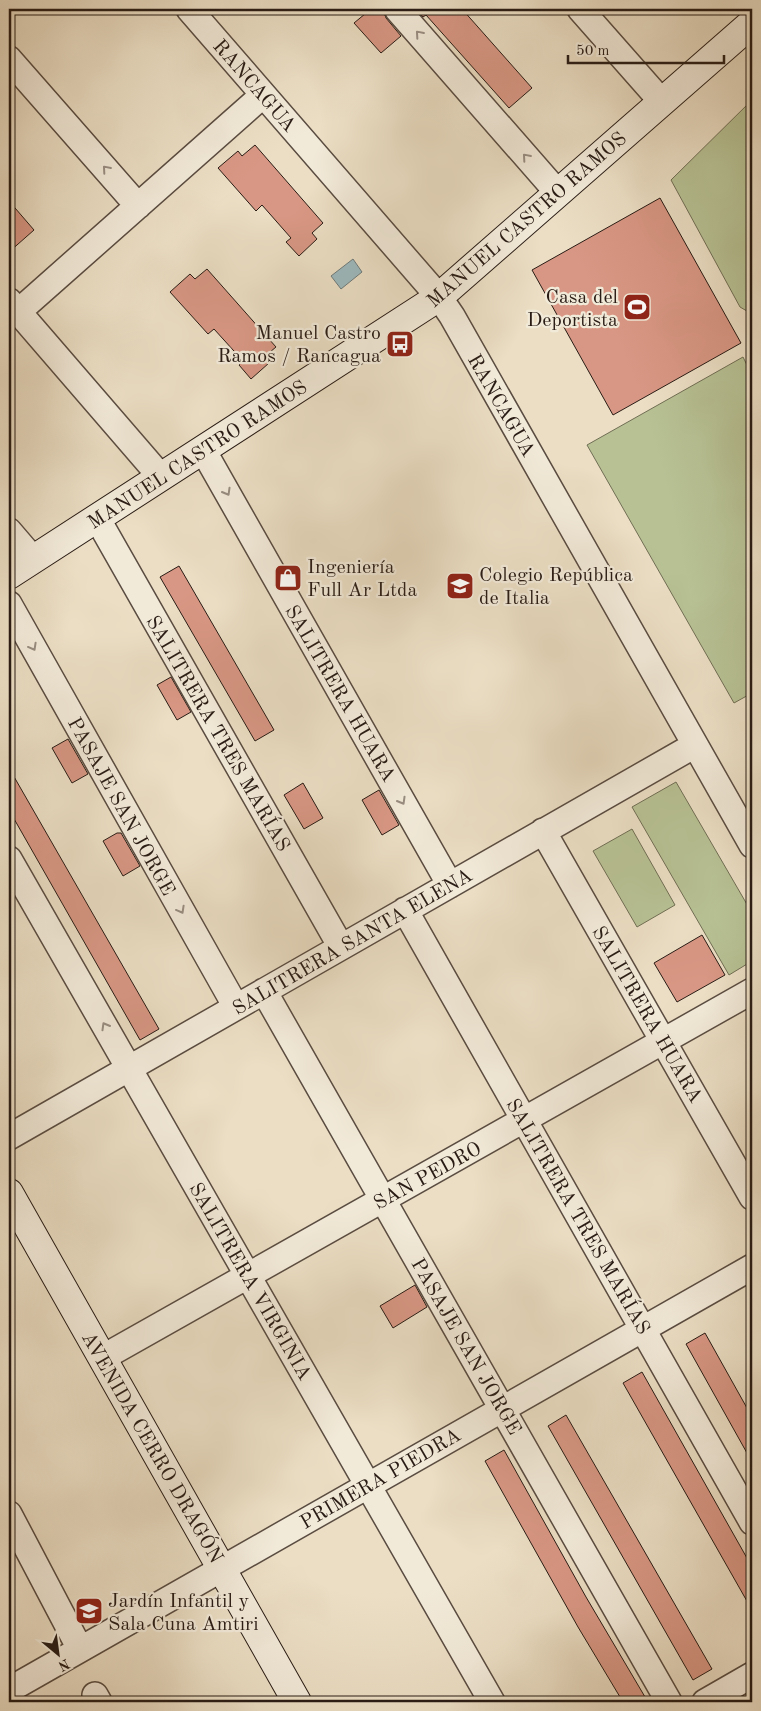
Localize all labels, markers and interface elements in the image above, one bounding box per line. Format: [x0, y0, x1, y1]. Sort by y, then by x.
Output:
one-way arrow [416, 30, 425, 39]
scale bar [568, 32, 725, 64]
street label: RANCAGUA [208, 36, 299, 136]
text: 50 m [576, 44, 610, 59]
street label: MANUEL CASTRO RAMOS [424, 129, 631, 312]
one-way arrow [522, 153, 531, 162]
one-way arrow [103, 166, 112, 175]
place label: Casa del Deportista [527, 288, 618, 331]
sports icon: Casa del Deportista [622, 292, 652, 322]
place label: Manuel Castro Ramos / Rancagua [217, 324, 381, 367]
bus stop icon: Manuel Castro Ramos / Rancagua [385, 329, 415, 359]
street label: RANCAGUA [463, 351, 538, 461]
street label: MANUEL CASTRO RAMOS [85, 377, 311, 534]
one-way arrow [221, 487, 231, 496]
place label: Ingeniería Full Ar Ltda [307, 558, 418, 601]
shop icon: Ingeniería Full Ar Ltda [273, 563, 303, 593]
place label: Colegio República de Italia [479, 566, 633, 609]
school or university icon: Colegio República de Italia [445, 571, 475, 601]
street label: SALITRERA HUARA [281, 602, 398, 786]
street label: SALITRERA TRES MARÍAS [142, 611, 296, 855]
one-way arrow [26, 641, 36, 650]
street label: PASAJE SAN JORGE [63, 714, 178, 899]
one-way arrow [396, 795, 406, 804]
street label: SALITRERA SANTA ELENA [230, 866, 476, 1020]
one-way arrow [175, 905, 185, 914]
street label: SALITRERA HUARA [588, 923, 705, 1107]
one-way arrow [101, 1022, 111, 1031]
street label: SALITRERA TRES MARÍAS [502, 1094, 656, 1338]
street label: SAN PEDRO [371, 1139, 485, 1214]
street label: SALITRERA VIRGINIA [184, 1180, 314, 1384]
street label: PASAJE SAN JORGE [407, 1255, 524, 1439]
street label: AVENIDA CERRO DRAGÓN [77, 1327, 229, 1567]
street label: PRIMERA PIEDRA [297, 1426, 465, 1534]
place label: Jardín Infantil y Sala Cuna Amtiri [108, 1592, 259, 1635]
school or university icon: Jardín Infantil y Sala Cuna Amtiri [74, 1596, 104, 1626]
north arrow [32, 1628, 82, 1678]
text: N [55, 1656, 72, 1673]

